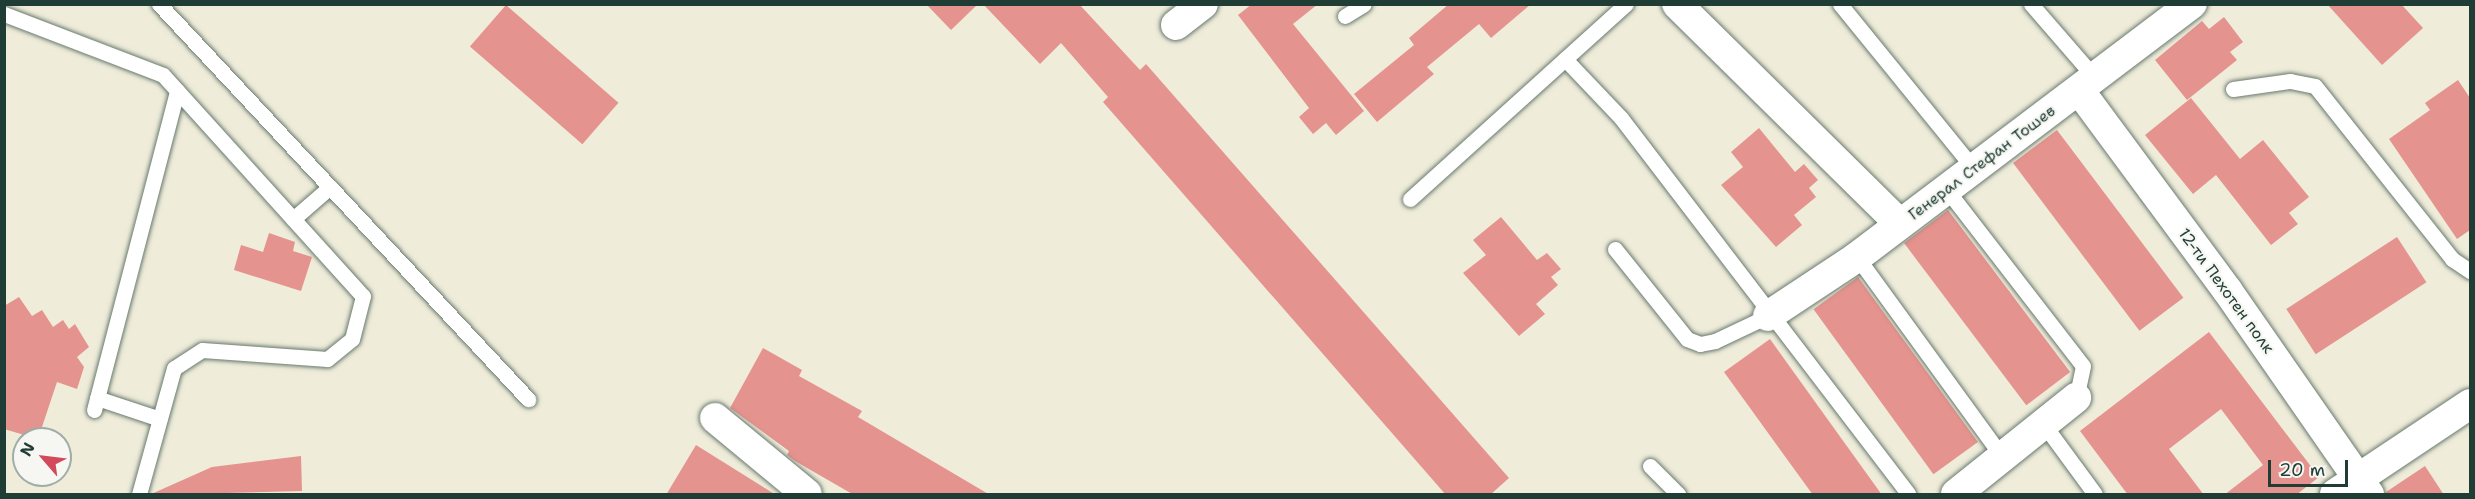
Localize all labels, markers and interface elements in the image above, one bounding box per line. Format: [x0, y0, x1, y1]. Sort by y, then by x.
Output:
street label: Генерал Стефан Тошев [1905, 101, 2059, 225]
street label: 12-ти Пехотен полк [2174, 225, 2278, 357]
north arrow [12, 427, 72, 487]
text: N [15, 439, 40, 460]
scale bar [2271, 448, 2350, 486]
text: 20 m [2279, 458, 2325, 482]

